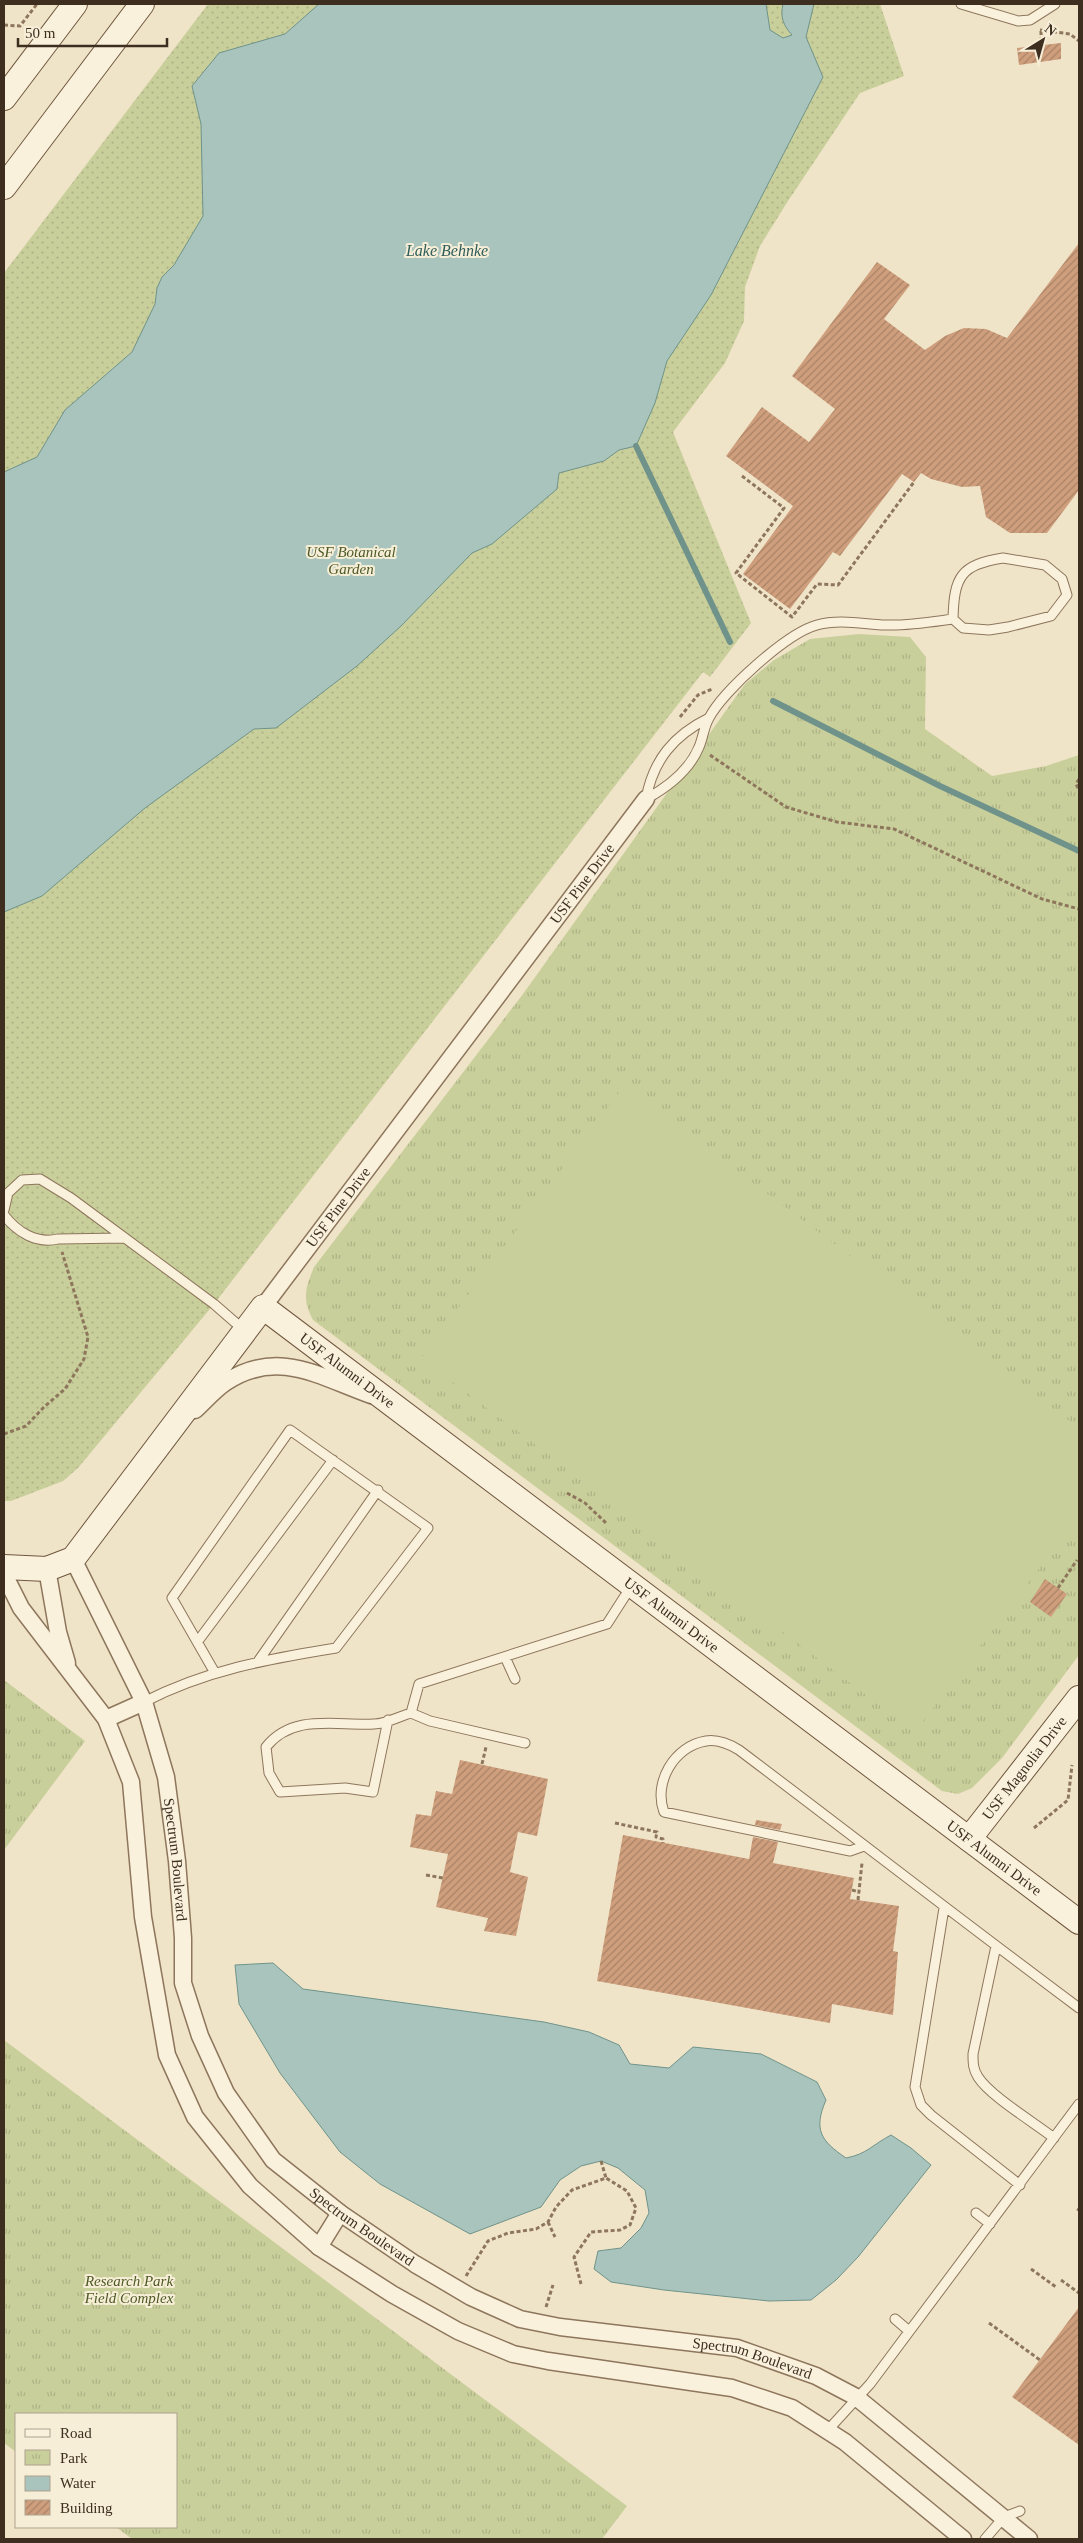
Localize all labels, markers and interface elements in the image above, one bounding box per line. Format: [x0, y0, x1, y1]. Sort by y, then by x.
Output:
scale bar [18, 15, 166, 47]
north arrow [1018, 15, 1068, 65]
text: N [1042, 21, 1059, 39]
text: 50 m [25, 25, 56, 41]
water label: Lake Behnke [405, 242, 488, 259]
park label: USF Botanical Garden [306, 544, 396, 577]
street label: USF Pine Drive [547, 840, 618, 927]
street label: USF Pine Drive [303, 1164, 374, 1250]
street label: USF Alumni Drive [297, 1330, 398, 1411]
street label: USF Alumni Drive [621, 1574, 722, 1656]
street label: USF Magnolia Drive [979, 1713, 1070, 1823]
street label: Spectrum Boulevard [161, 1797, 190, 1922]
street label: USF Alumni Drive [944, 1817, 1045, 1899]
street label: Spectrum Boulevard [307, 2184, 417, 2269]
park label: Research Park Field Complex [84, 2273, 174, 2306]
street label: Spectrum Boulevard [692, 2335, 815, 2382]
legend [15, 2413, 178, 2528]
text: Road [60, 2425, 92, 2441]
text: Park [60, 2450, 88, 2466]
text: Water [60, 2475, 95, 2491]
text: Building [60, 2500, 113, 2516]

